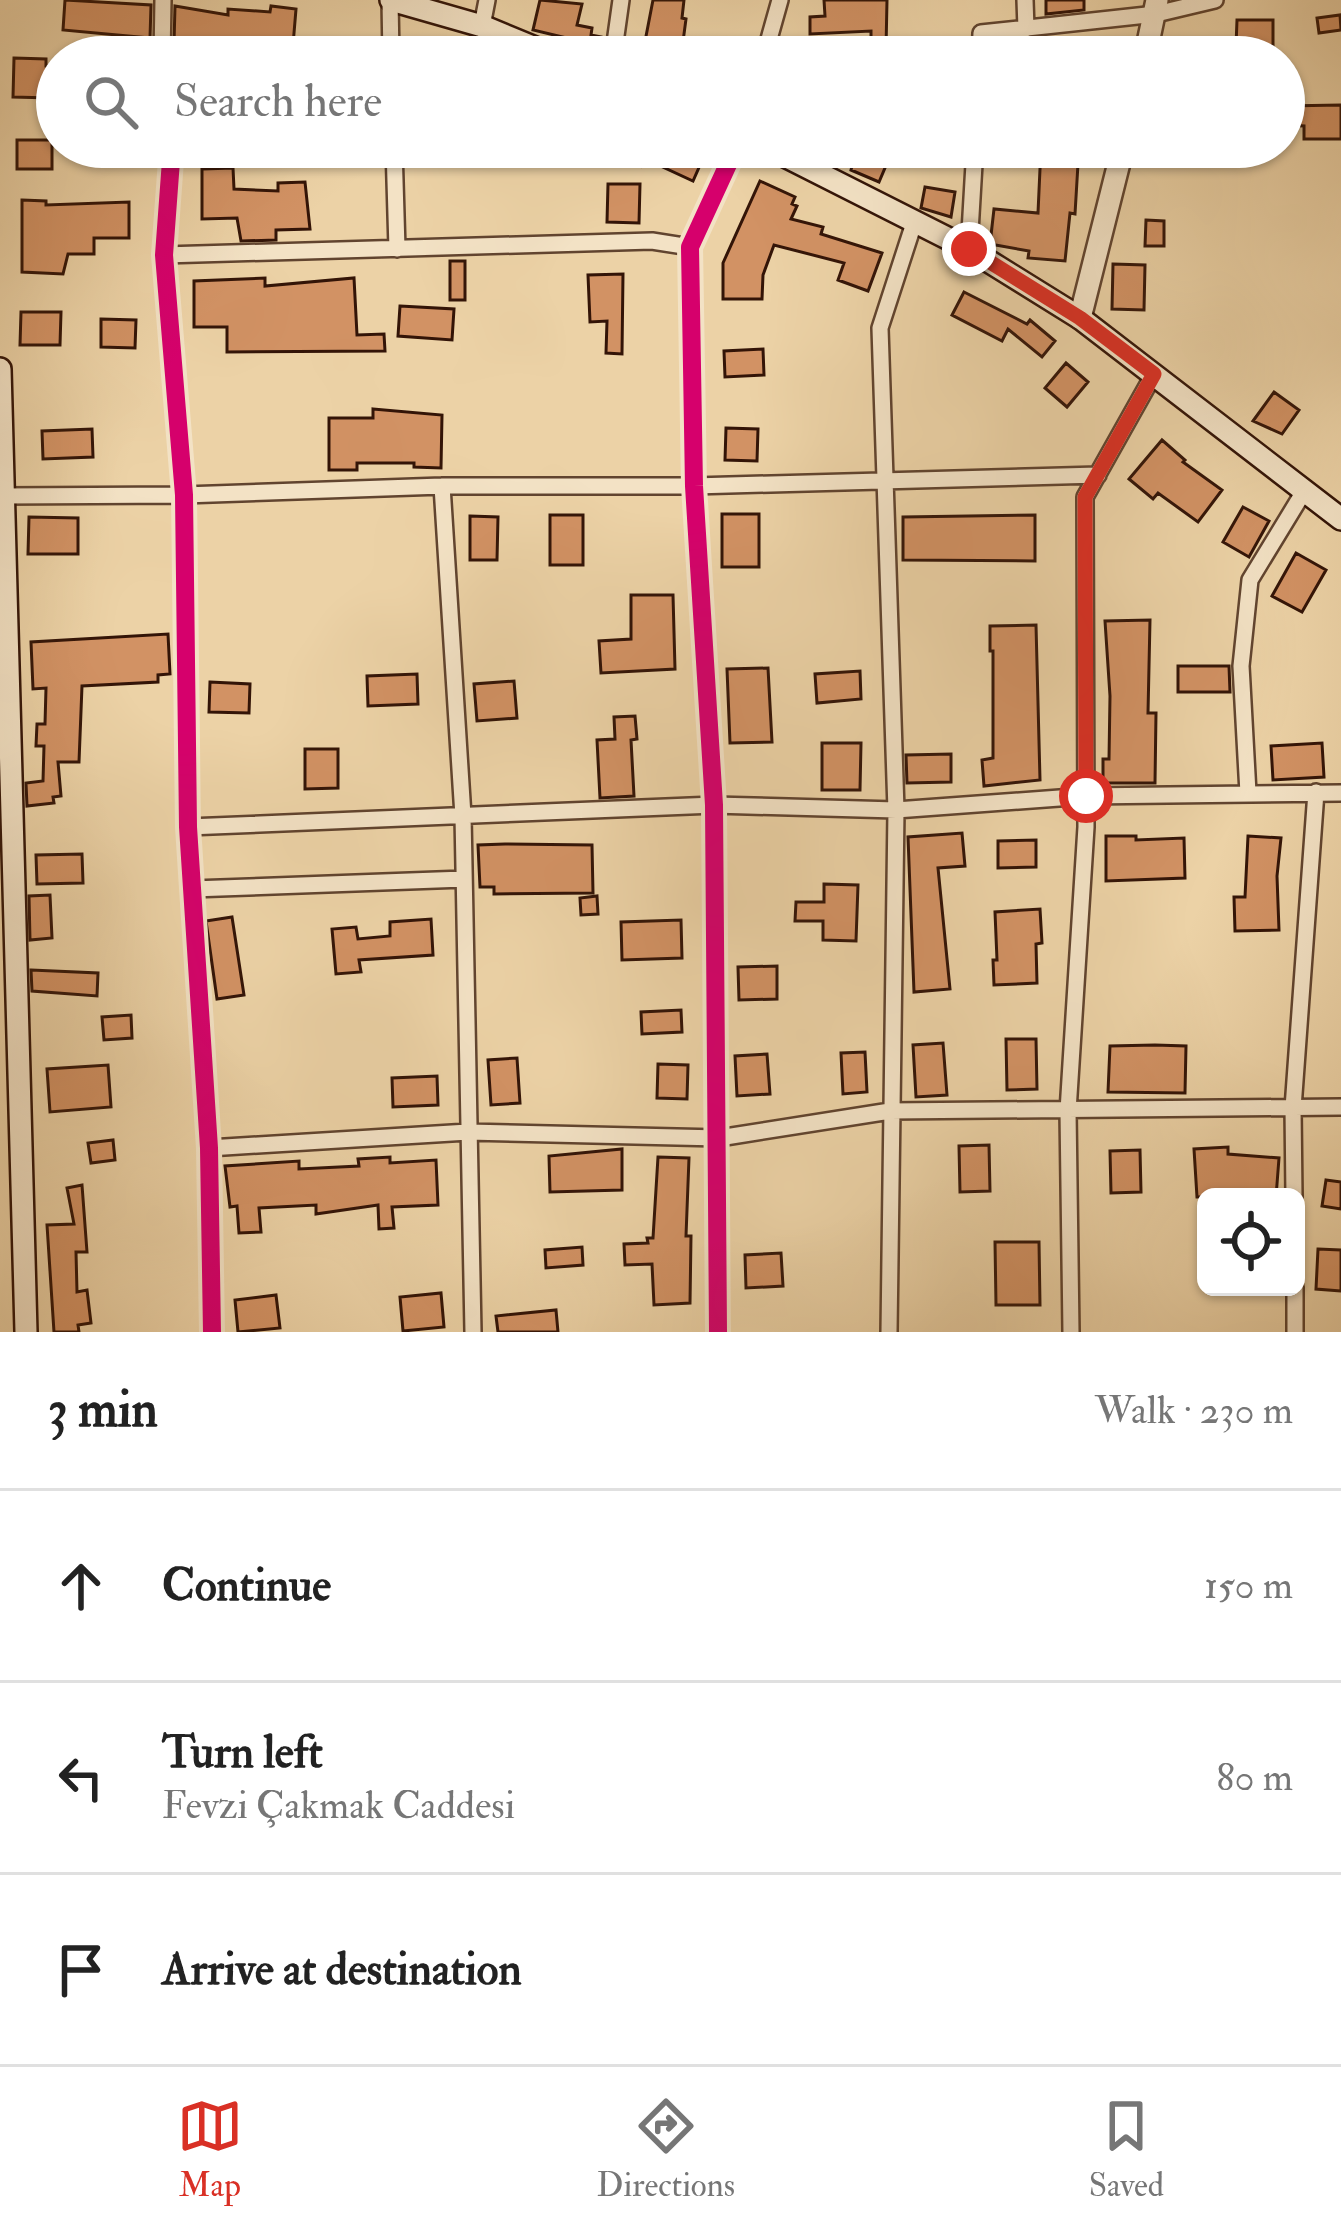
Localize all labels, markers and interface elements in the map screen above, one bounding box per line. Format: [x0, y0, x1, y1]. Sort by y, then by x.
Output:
search box [36, 36, 1305, 168]
icon: search [78, 69, 144, 135]
text: Search here [174, 74, 382, 130]
route end [942, 222, 996, 276]
route start [1059, 769, 1113, 823]
map controls [1197, 1188, 1305, 1296]
button: locate [1197, 1188, 1305, 1296]
text: 3 min [48, 1378, 158, 1442]
text: Walk · 230 m [1095, 1386, 1293, 1435]
icon: ahead [48, 1553, 114, 1619]
text: Continue [162, 1558, 331, 1614]
text: 150 m [1204, 1561, 1293, 1610]
text: Turn left [162, 1725, 323, 1781]
icon: left [48, 1745, 114, 1811]
text: 80 m [1216, 1753, 1293, 1802]
text: Fevzi Çakmak Caddesi [162, 1781, 515, 1830]
icon: arrive [48, 1937, 114, 2003]
text: Arrive at destination [162, 1942, 522, 1998]
tab: Map [177, 2093, 243, 2206]
tab: Directions [597, 2093, 735, 2206]
tab: Saved [1089, 2093, 1164, 2206]

